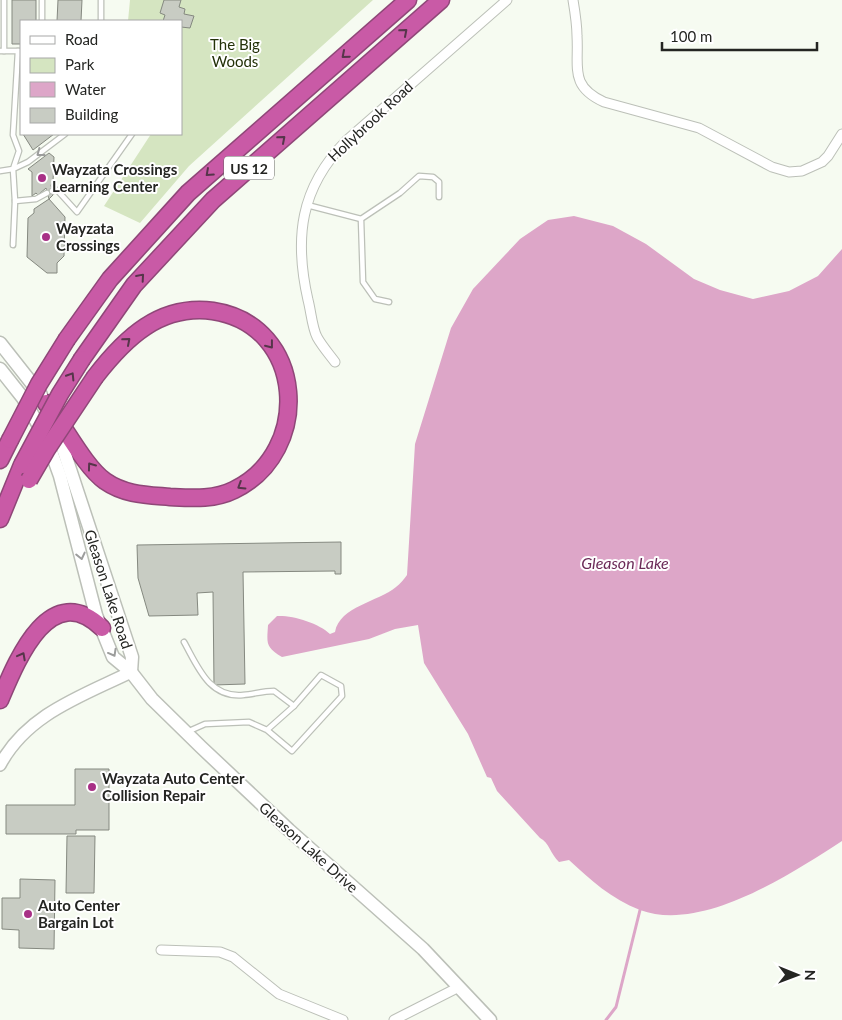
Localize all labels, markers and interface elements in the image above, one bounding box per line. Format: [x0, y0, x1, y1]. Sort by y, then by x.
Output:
legend [20, 20, 182, 135]
scale bar [662, 20, 817, 52]
text: 100 m [670, 27, 712, 45]
one-way arrow [398, 29, 407, 37]
text: Road [65, 30, 98, 48]
park label: The Big Woods [210, 35, 260, 70]
one-way arrow [341, 49, 350, 58]
text: Park [65, 55, 95, 73]
street label: Hollybrook Road [324, 77, 416, 165]
text: Water [65, 80, 106, 98]
text: Building [65, 105, 118, 123]
one-way arrow [276, 135, 285, 144]
one-way arrow [36, 147, 46, 156]
road number: US 12 [224, 156, 274, 180]
place label: Wayzata Crossings Learning Center [52, 160, 178, 195]
one-way arrow [206, 168, 215, 177]
marker: Wayzata Crossings Learning Center [36, 172, 48, 184]
place label: Wayzata Crossings [56, 219, 120, 254]
marker: Wayzata Crossings [40, 231, 52, 243]
one-way arrow [136, 274, 145, 283]
one-way arrow [121, 338, 130, 346]
one-way arrow [264, 339, 272, 348]
one-way arrow [64, 373, 74, 382]
one-way arrow [88, 462, 97, 472]
one-way arrow [237, 480, 246, 489]
street label: Gleason Lake Road [81, 527, 137, 651]
one-way arrow [75, 551, 86, 560]
water label: Gleason Lake [581, 553, 669, 572]
one-way arrow [106, 647, 116, 656]
one-way arrow [16, 653, 26, 662]
place label: Wayzata Auto Center Collision Repair [102, 769, 245, 804]
marker: Wayzata Auto Center Collision Repair [86, 781, 98, 793]
street label: Gleason Lake Drive [256, 798, 362, 896]
place label: Auto Center Bargain Lot [37, 896, 120, 931]
marker: Auto Center Bargain Lot [22, 908, 34, 920]
north arrow [772, 950, 822, 1000]
text: N [802, 970, 819, 981]

